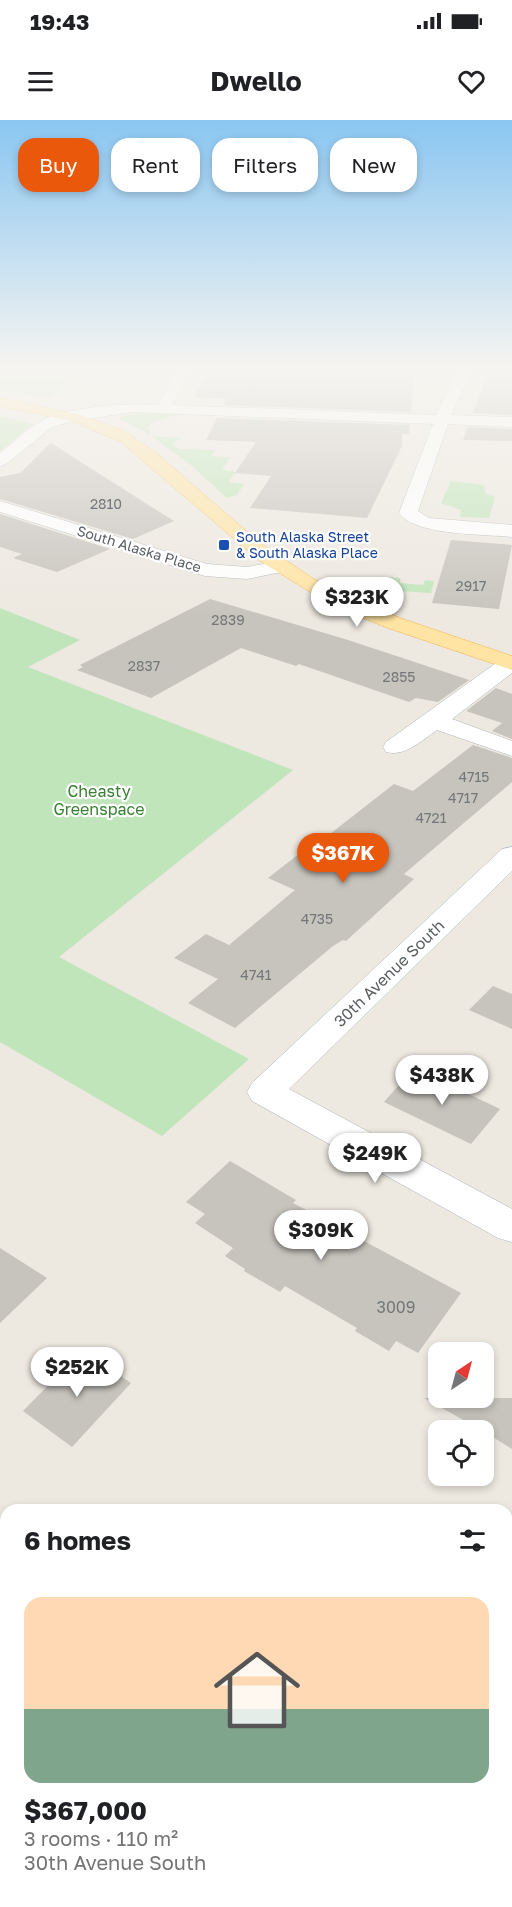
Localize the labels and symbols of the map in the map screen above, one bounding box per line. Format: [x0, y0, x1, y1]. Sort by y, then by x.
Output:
house number: 2810 [90, 495, 122, 512]
street label: South Alaska Place [75, 522, 203, 576]
place label: South Alaska Street & South Alaska Place [236, 528, 378, 561]
marker: South Alaska Street & South Alaska Place [217, 538, 231, 552]
pin: $323K [315, 577, 399, 628]
house number: 2917 [456, 577, 486, 594]
house number: 2839 [211, 611, 245, 628]
house number: 2837 [128, 657, 160, 674]
house number: 2855 [383, 668, 415, 685]
house number: 4715 [459, 768, 489, 785]
park label: Cheasty Greenspace [53, 781, 145, 819]
house number: 4717 [448, 789, 478, 806]
house number: 4721 [416, 809, 447, 826]
pin: $367K [301, 833, 385, 884]
house number: 4735 [301, 910, 333, 927]
street label: 30th Avenue South [330, 915, 448, 1031]
house number: 4741 [240, 966, 272, 983]
pin: $438K [400, 1055, 484, 1106]
pin: $249K [333, 1133, 417, 1184]
pin: $309K [279, 1210, 363, 1261]
house number: 3009 [377, 1297, 415, 1317]
north arrow [428, 1342, 494, 1408]
pin: $252K [35, 1347, 119, 1398]

